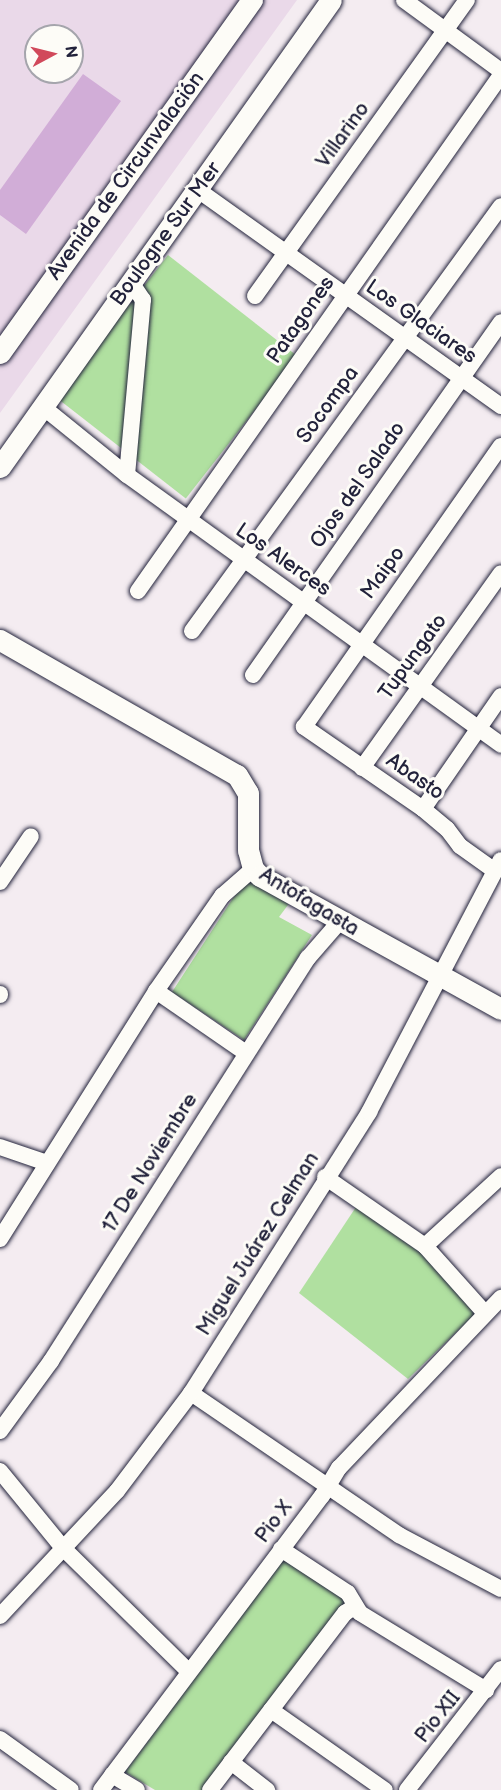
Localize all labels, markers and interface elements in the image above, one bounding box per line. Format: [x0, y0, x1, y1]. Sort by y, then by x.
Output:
north arrow [24, 24, 84, 84]
text: N [60, 45, 81, 59]
street label: Avenida de Circunvalación [42, 67, 210, 285]
street label: Villarino [311, 97, 375, 173]
street label: Boulogne Sur Mer [105, 157, 227, 311]
street label: Patagones [262, 272, 340, 368]
street label: Los Glaciares [361, 275, 481, 369]
street label: Socompa [292, 362, 364, 448]
street label: Ojos del Salado [305, 417, 411, 553]
street label: Los Alerces [231, 518, 335, 602]
street label: Maipo [355, 542, 411, 604]
street label: Tupungato [373, 609, 453, 705]
street label: Abasto [381, 748, 449, 806]
street label: Antofagasta [254, 862, 364, 942]
street label: 17 De Noviembre [97, 1088, 203, 1238]
street label: Miguel Juárez Celman [191, 1147, 325, 1341]
street label: Pio X [250, 1495, 298, 1549]
street label: Pio XII [409, 1685, 467, 1749]

